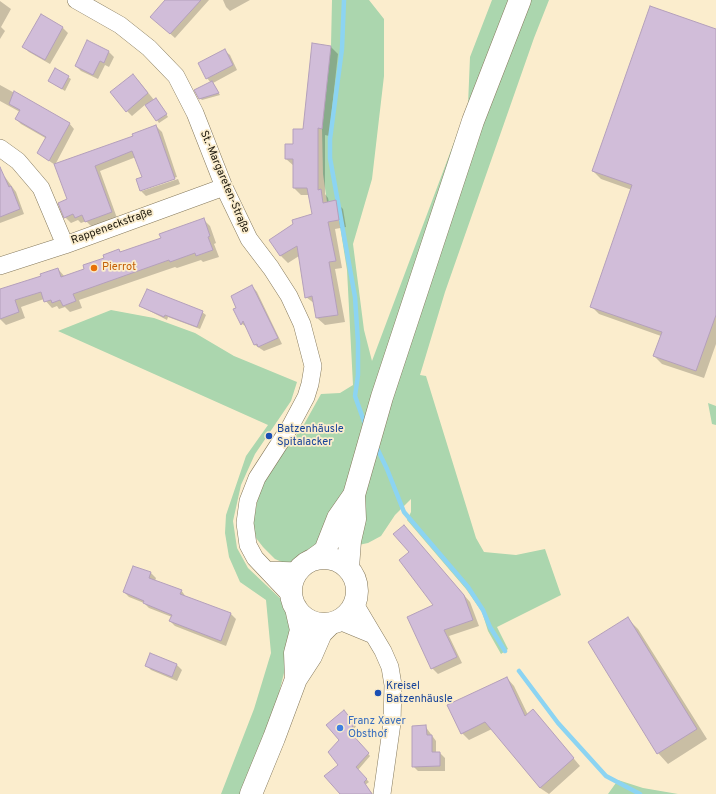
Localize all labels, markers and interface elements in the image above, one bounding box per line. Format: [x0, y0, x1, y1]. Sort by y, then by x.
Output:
street label: St.-Margareten-Straße [196, 129, 252, 235]
street label: Rappeneckstraße [69, 206, 155, 248]
place label: Pierrot [102, 261, 136, 275]
marker: Pierrot [89, 263, 99, 273]
place label: Batzenhäusle Spitalacker [277, 423, 344, 449]
marker: Batzenhäusle Spitalacker [264, 431, 274, 441]
place label: Kreisel Batzenhäusle [386, 680, 453, 706]
marker: Kreisel Batzenhäusle [373, 688, 383, 698]
place label: Franz Xaver Obsthof [348, 715, 406, 741]
marker: Franz Xaver Obsthof [335, 723, 345, 733]

